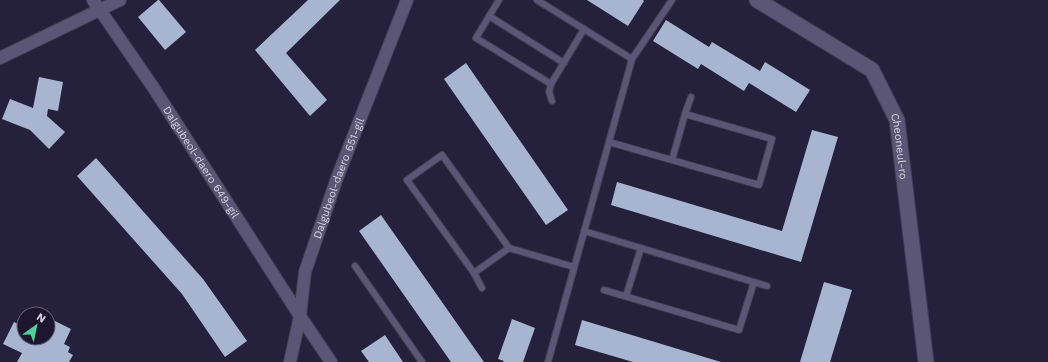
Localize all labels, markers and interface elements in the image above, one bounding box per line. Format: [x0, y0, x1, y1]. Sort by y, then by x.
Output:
street label: Dalgubeol-daero 649-gil [160, 104, 242, 222]
street label: Cheoneul-ro [888, 111, 910, 180]
street label: Dalgubeol-daero 651-gil [311, 115, 367, 241]
north arrow [16, 306, 56, 346]
text: N [34, 310, 48, 326]

